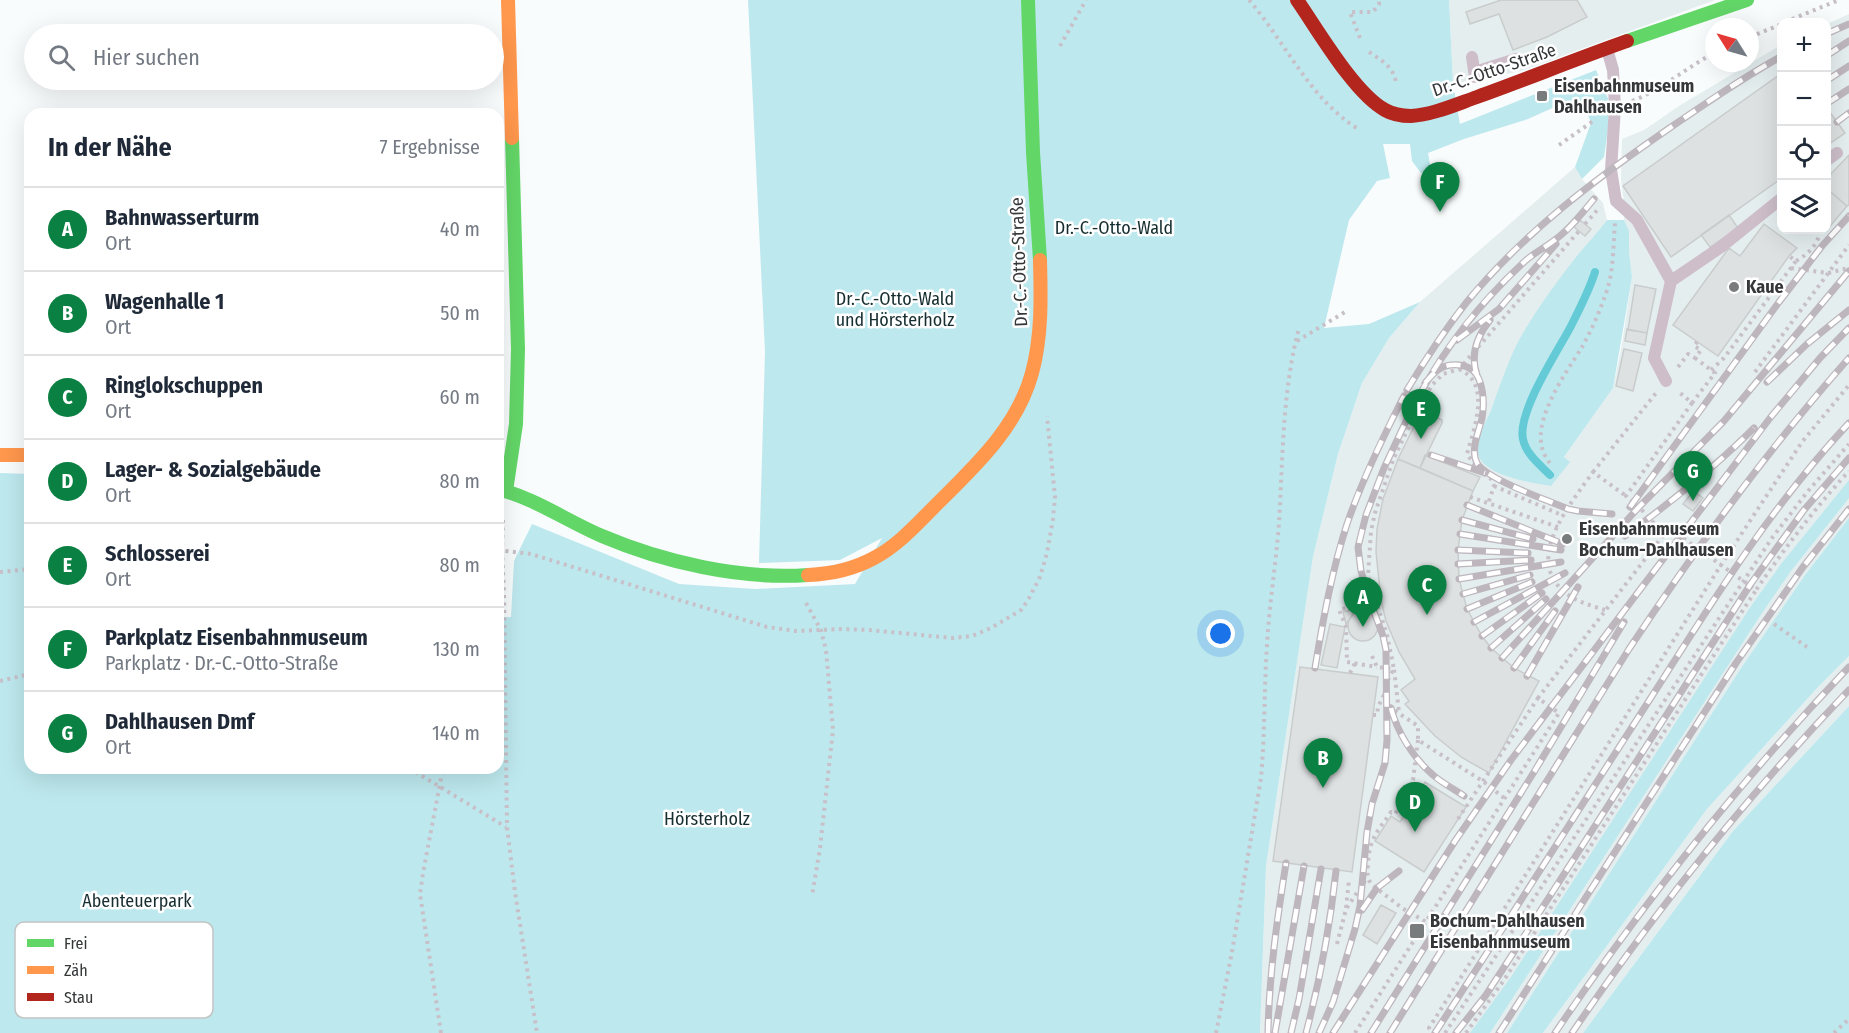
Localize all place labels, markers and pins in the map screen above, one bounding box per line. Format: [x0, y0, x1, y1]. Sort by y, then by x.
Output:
place label: Eisenbahnmuseum Dahlhausen [1554, 75, 1694, 118]
marker: Eisenbahnmuseum Dahlhausen [1535, 89, 1549, 103]
pin: F [1420, 162, 1460, 212]
place label: Kaue [1746, 276, 1784, 298]
marker: Kaue [1727, 280, 1741, 294]
pin: E [1402, 390, 1440, 439]
pin: G [1674, 452, 1712, 501]
place label: Eisenbahnmuseum Bochum-Dahlhausen [1579, 518, 1734, 561]
marker: Eisenbahnmuseum Bochum-Dahlhausen [1560, 532, 1574, 546]
pin: C [1408, 566, 1446, 615]
pin: A [1344, 578, 1382, 627]
pin: B [1304, 738, 1342, 788]
pin: D [1396, 782, 1434, 832]
place label: Bochum-Dahlhausen Eisenbahnmuseum [1430, 910, 1585, 953]
marker: Bochum-Dahlhausen Eisenbahnmuseum [1408, 922, 1426, 940]

